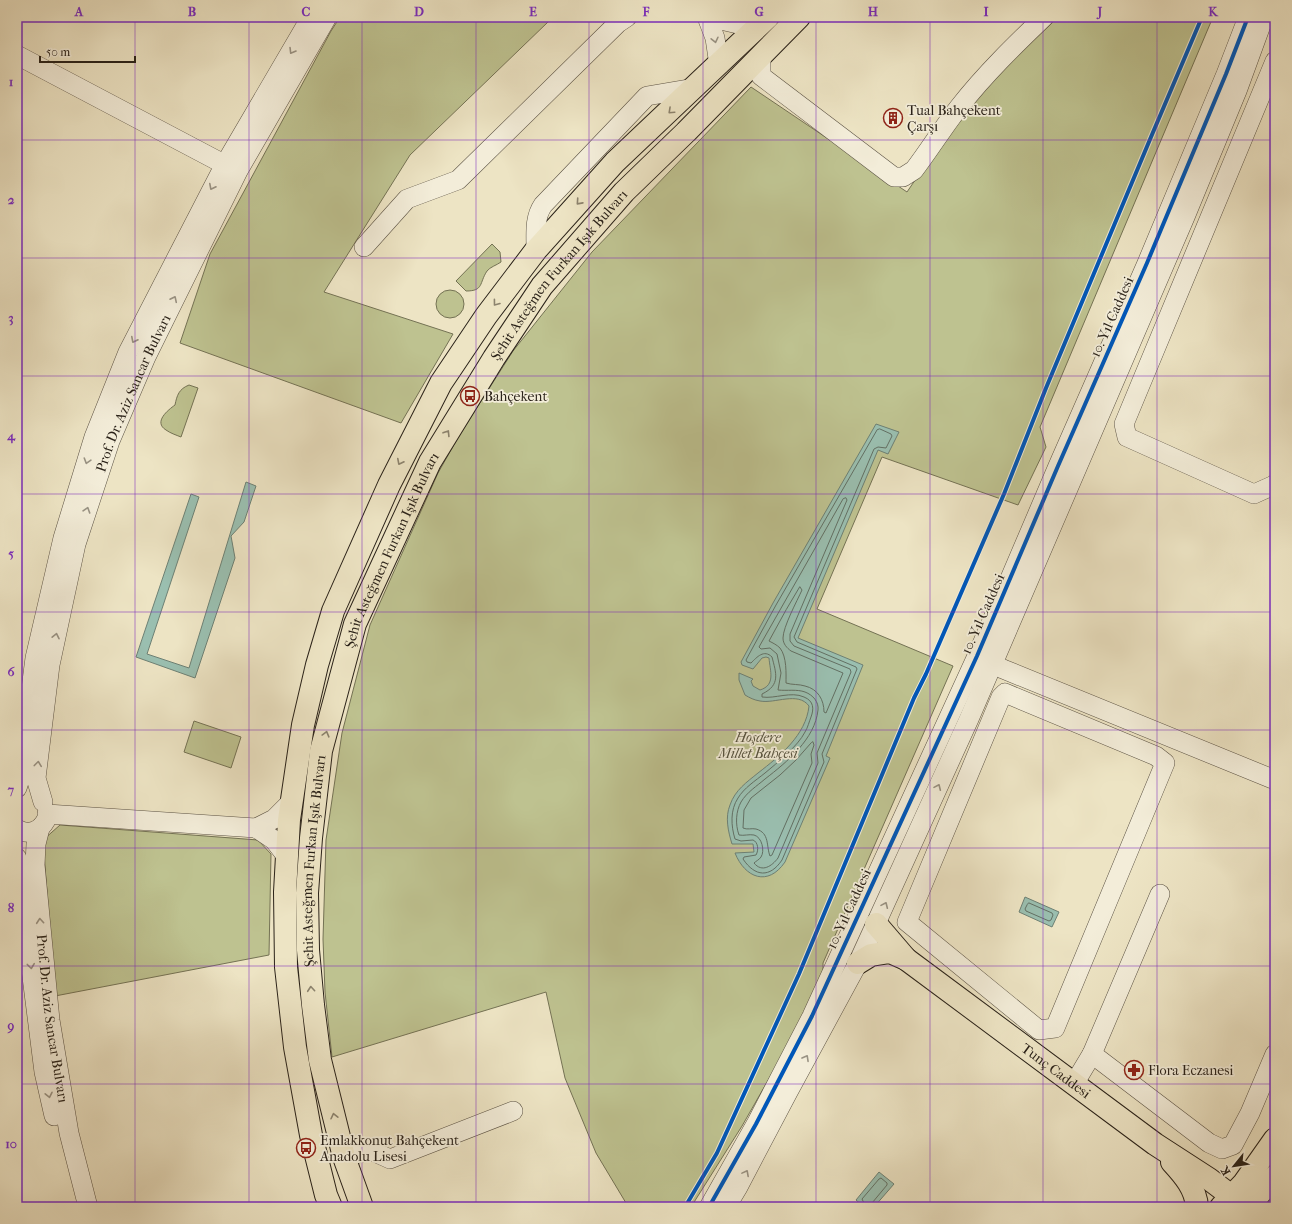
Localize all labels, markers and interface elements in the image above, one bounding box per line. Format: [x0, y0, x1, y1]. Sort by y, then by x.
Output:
text: A [74, 4, 84, 19]
text: B [188, 4, 197, 19]
text: C [302, 4, 311, 19]
text: D [414, 4, 424, 19]
text: E [529, 4, 537, 19]
text: F [642, 4, 650, 19]
text: G [754, 4, 764, 19]
text: H [868, 4, 879, 19]
text: I [983, 4, 989, 19]
text: J [1096, 4, 1103, 20]
text: K [1208, 4, 1219, 19]
one-way arrow [711, 37, 719, 44]
scale bar [40, 38, 135, 64]
text: 50 m [46, 45, 70, 59]
one-way arrow [289, 47, 296, 54]
text: 1 [9, 74, 14, 89]
place label: Tual Bahçekent Çarşı [907, 102, 1001, 135]
one-way arrow [668, 106, 675, 113]
building icon: Tual Bahçekent Çarşı [882, 107, 904, 129]
one-way arrow [210, 183, 217, 190]
street label: Şehit Asteğmen Furkan Işık Bulvarı [486, 186, 631, 364]
text: 2 [8, 192, 15, 207]
one-way arrow [577, 198, 584, 205]
street label: 10. Yıl Caddesi [1087, 274, 1137, 360]
one-way arrow [170, 296, 177, 303]
one-way arrow [494, 298, 501, 305]
text: 3 [8, 310, 14, 326]
street label: Prof. Dr. Aziz Sancar Bulvarı [92, 312, 174, 474]
one-way arrow [131, 336, 139, 344]
bus stop icon: Bahçekent [459, 385, 481, 407]
place label: Bahçekent [484, 388, 547, 405]
text: 4 [6, 428, 16, 444]
one-way arrow [443, 430, 450, 437]
street label: Şehit Asteğmen Furkan Işık Bulvarı [341, 449, 442, 650]
one-way arrow [398, 457, 405, 465]
one-way arrow [83, 458, 92, 465]
one-way arrow [83, 506, 91, 513]
text: 5 [8, 546, 14, 561]
street label: 10. Yıl Caddesi [958, 571, 1008, 657]
one-way arrow [51, 632, 59, 639]
text: 6 [7, 664, 15, 679]
park label: Hoşdere Millet Bahçesi [717, 729, 799, 762]
one-way arrow [321, 731, 330, 738]
street label: Şehit Asteğmen Furkan Işık Bulvarı [298, 754, 329, 968]
one-way arrow [33, 761, 42, 767]
text: 7 [7, 782, 15, 797]
one-way arrow [933, 784, 941, 791]
street label: 10. Yıl Caddesi [823, 866, 875, 952]
text: 8 [8, 900, 15, 915]
one-way arrow [880, 902, 888, 910]
one-way arrow [36, 918, 45, 924]
street label: Prof. Dr. Aziz Sancar Bulvarı [33, 933, 72, 1104]
one-way arrow [26, 963, 35, 969]
one-way arrow [307, 986, 316, 992]
text: 9 [7, 1018, 15, 1034]
street label: Tunç Caddesi [1018, 1039, 1094, 1102]
one-way arrow [802, 1055, 809, 1062]
pharmacy icon: Flora Eczanesi [1123, 1059, 1145, 1081]
place label: Flora Eczanesi [1148, 1062, 1234, 1079]
one-way arrow [45, 1092, 53, 1098]
one-way arrow [330, 1113, 339, 1120]
place label: Emlakkonut Bahçekent Anadolu Lisesi [319, 1132, 459, 1165]
text: 10 [5, 1136, 17, 1151]
bus stop icon: Emlakkonut Bahçekent Anadolu Lisesi [295, 1137, 317, 1159]
north arrow [1214, 1146, 1254, 1186]
text: K [1218, 1163, 1233, 1177]
one-way arrow [741, 1170, 748, 1177]

